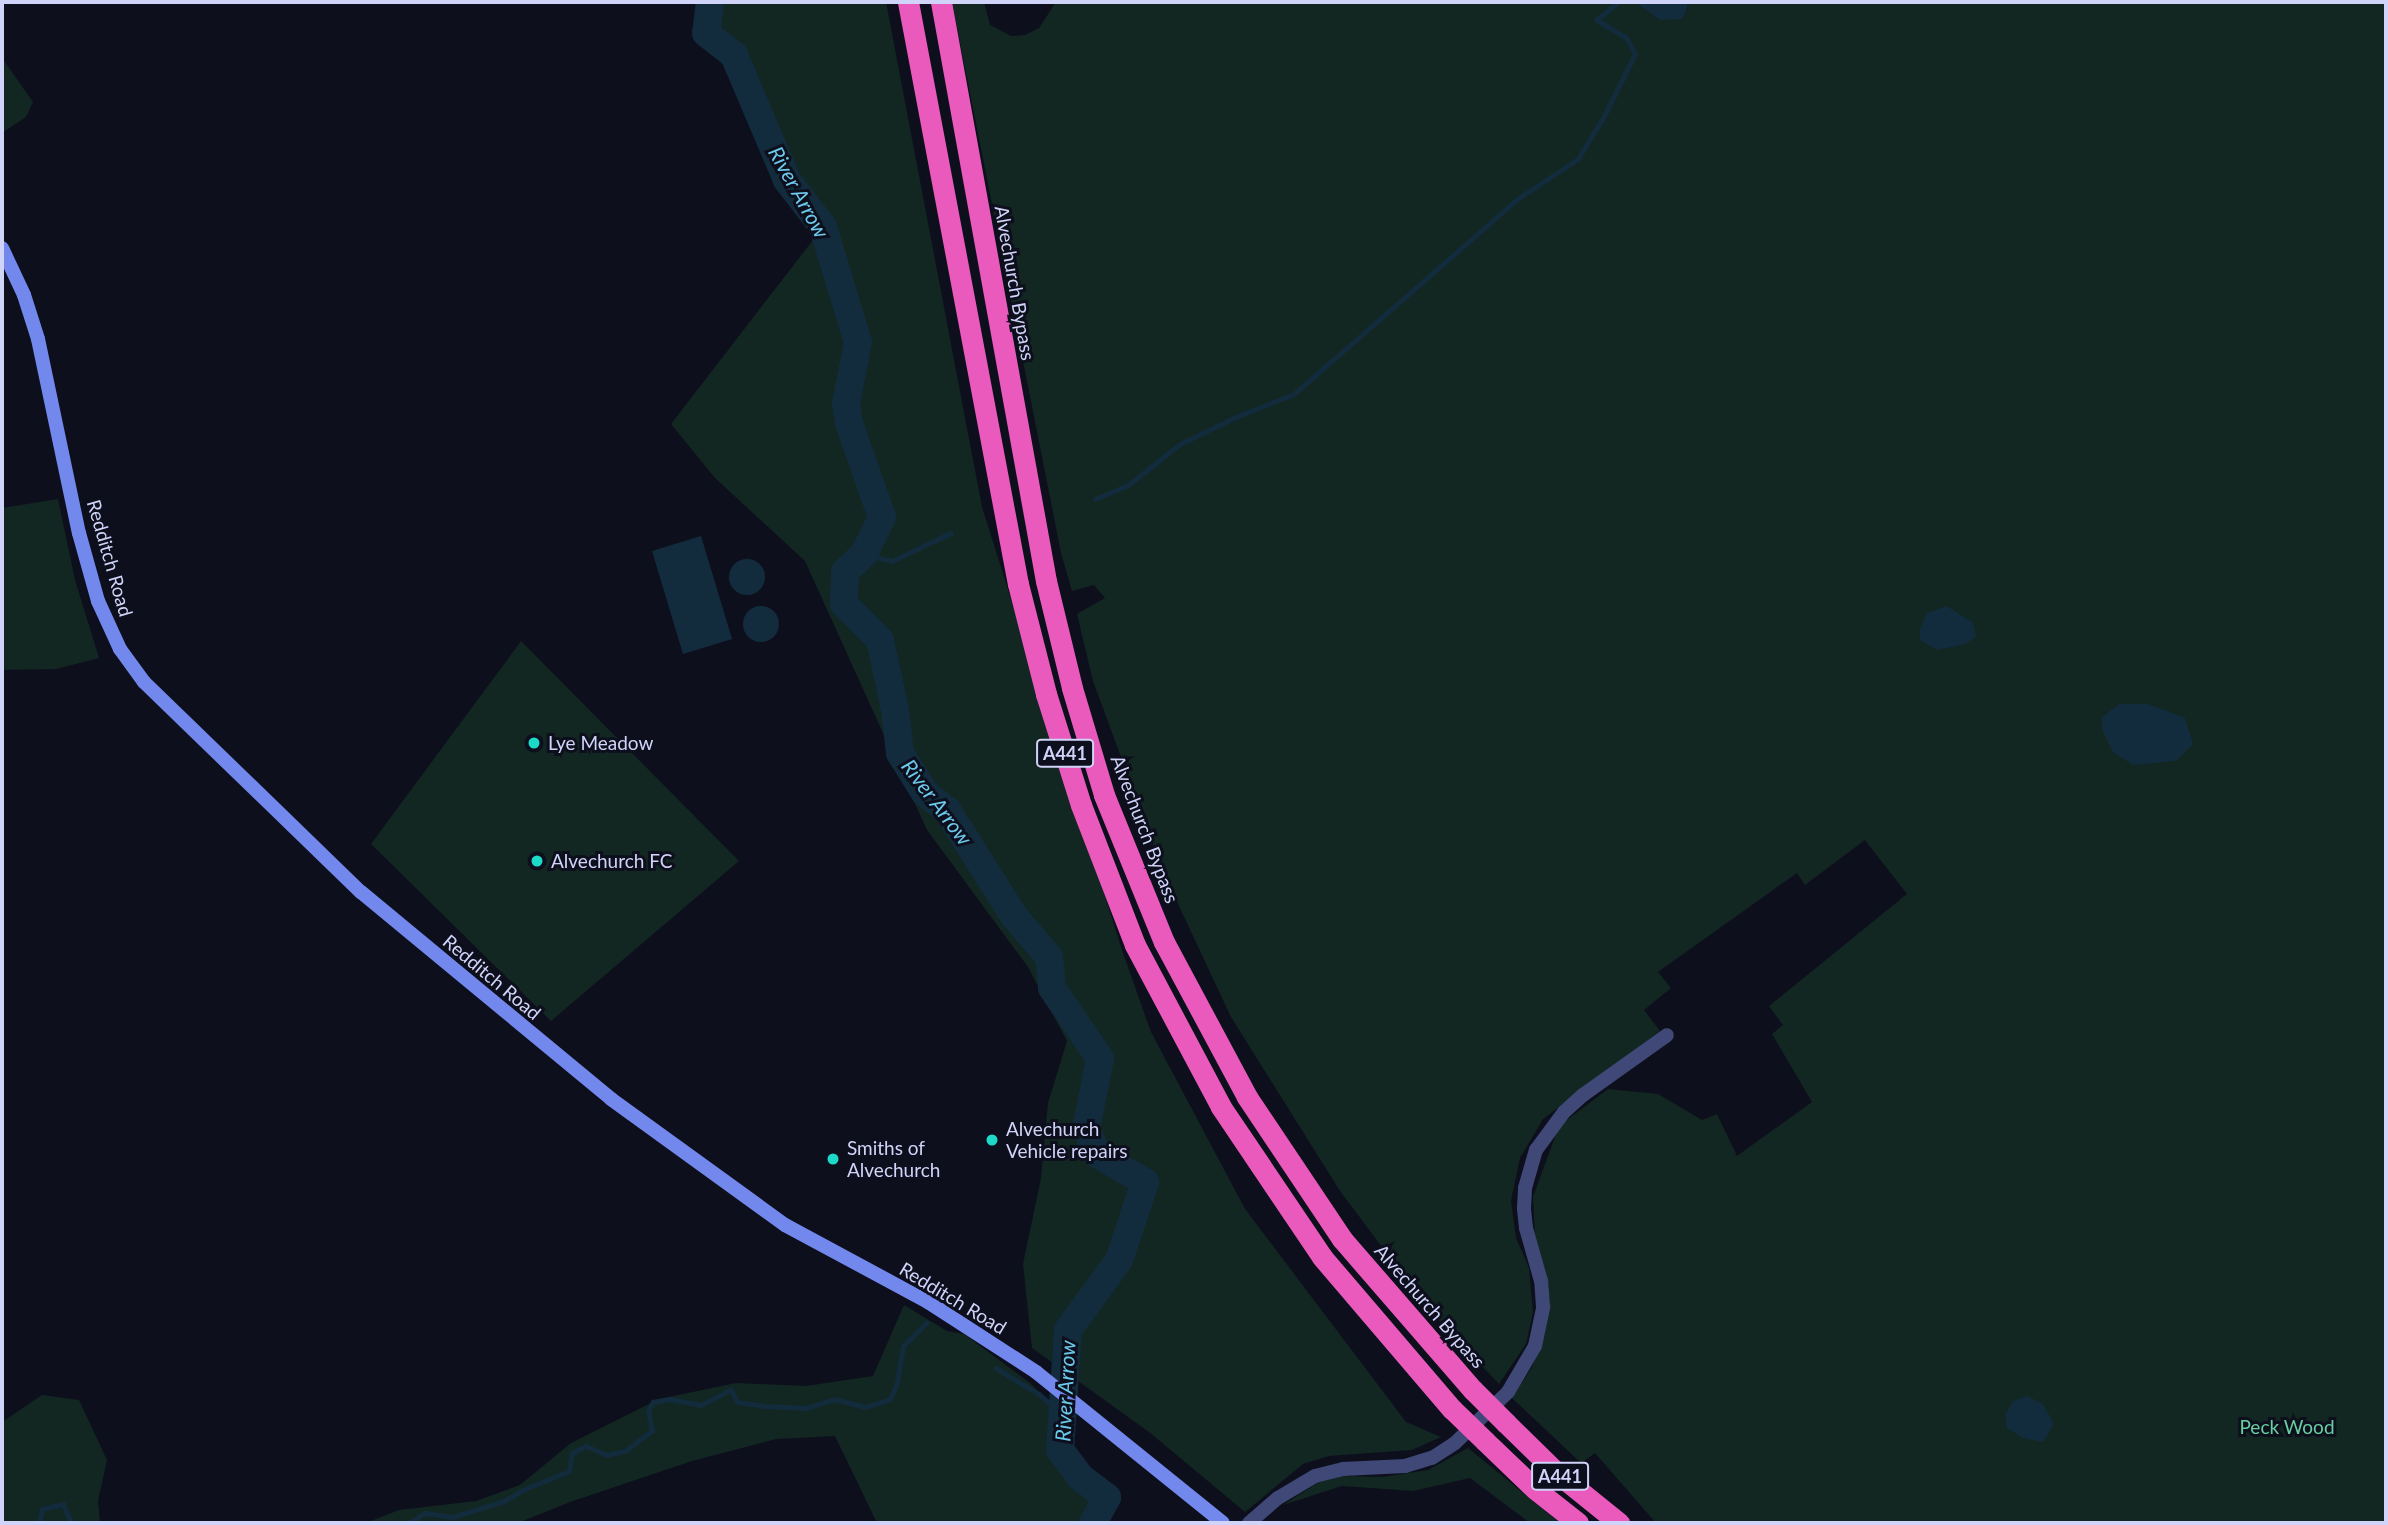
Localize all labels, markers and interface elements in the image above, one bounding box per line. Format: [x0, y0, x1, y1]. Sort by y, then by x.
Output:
water label: River Arrow [763, 141, 835, 243]
street label: Alvechurch Bypass [990, 204, 1040, 362]
street label: Redditch Road [82, 497, 138, 619]
place label: Lye Meadow [548, 732, 653, 754]
marker: Lye Meadow [526, 735, 542, 751]
road number: A441 [1035, 738, 1095, 768]
street label: Alvechurch Bypass [1106, 752, 1184, 906]
water label: River Arrow [896, 754, 978, 850]
place label: Alvechurch FC [551, 850, 673, 872]
marker: Alvechurch FC [529, 853, 545, 869]
street label: Redditch Road [438, 930, 546, 1024]
place label: Alvechurch Vehicle repairs [1006, 1118, 1127, 1162]
marker: Alvechurch Vehicle repairs [984, 1132, 1000, 1148]
place label: Smiths of Alvechurch [847, 1137, 940, 1181]
marker: Smiths of Alvechurch [825, 1151, 841, 1167]
street label: Alvechurch Bypass [1370, 1239, 1490, 1373]
street label: Redditch Road [895, 1257, 1011, 1339]
water label: River Arrow [1050, 1339, 1080, 1443]
park label: Peck Wood [2239, 1416, 2335, 1438]
road number: A441 [1530, 1462, 1590, 1490]

